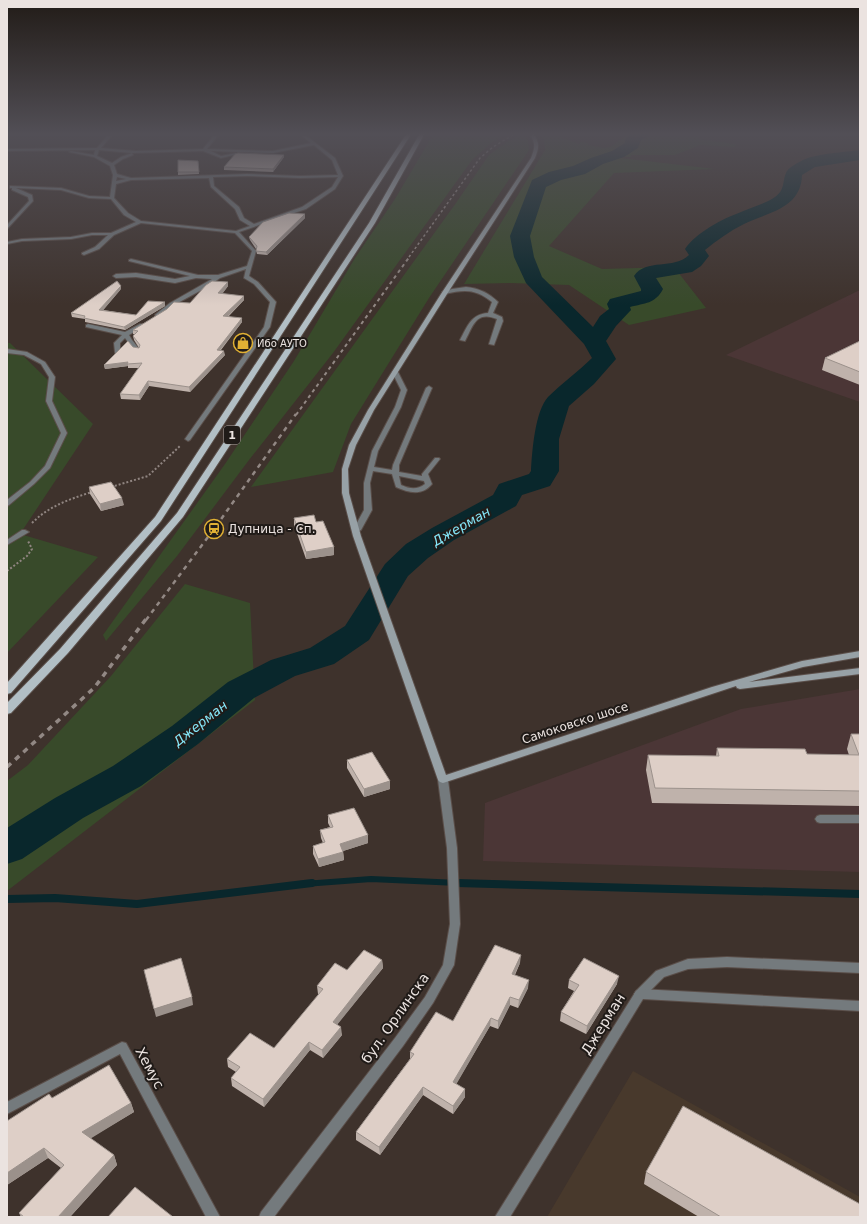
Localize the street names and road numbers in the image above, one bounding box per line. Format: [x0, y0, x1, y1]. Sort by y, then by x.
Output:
road number: 1 [224, 426, 240, 444]
street label: Самоковско шосе [520, 699, 630, 747]
street label: бул. Орлинска [358, 970, 432, 1066]
street label: Джерман [578, 990, 628, 1058]
street label: Хемус [132, 1044, 168, 1092]

